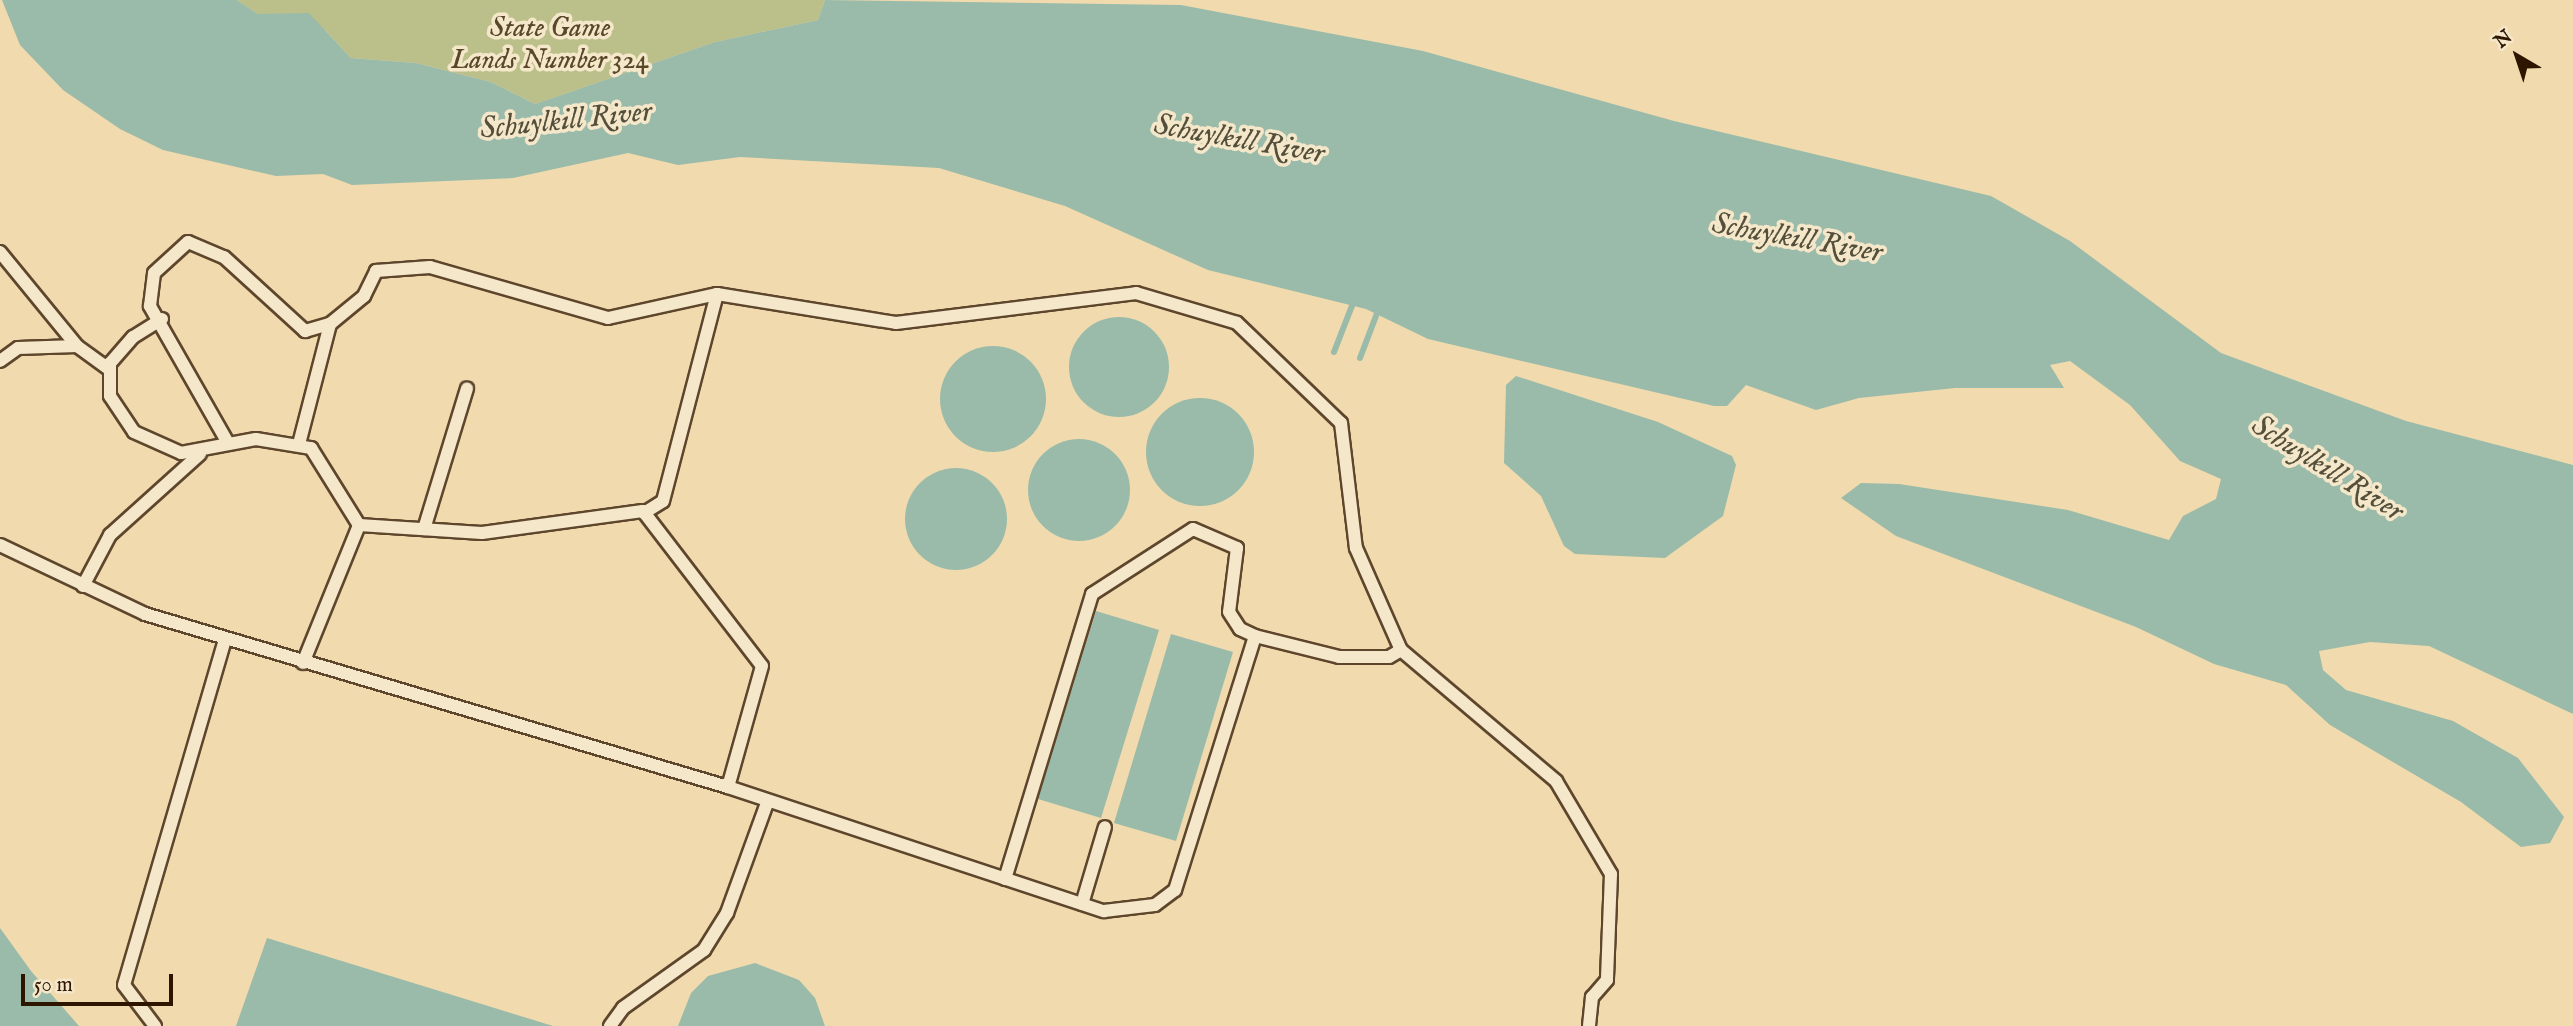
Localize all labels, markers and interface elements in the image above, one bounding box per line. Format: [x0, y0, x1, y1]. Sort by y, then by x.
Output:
park label: State Game Lands Number 324 [451, 12, 649, 78]
north arrow [2482, 21, 2552, 91]
text: N [2490, 25, 2518, 54]
water label: Schuylkill River [478, 94, 654, 148]
water label: Schuylkill River [1151, 107, 1327, 173]
water label: Schuylkill River [1709, 206, 1885, 272]
water label: Schuylkill River [2244, 408, 2410, 530]
scale bar [24, 960, 177, 1004]
text: 50 m [34, 972, 73, 999]

